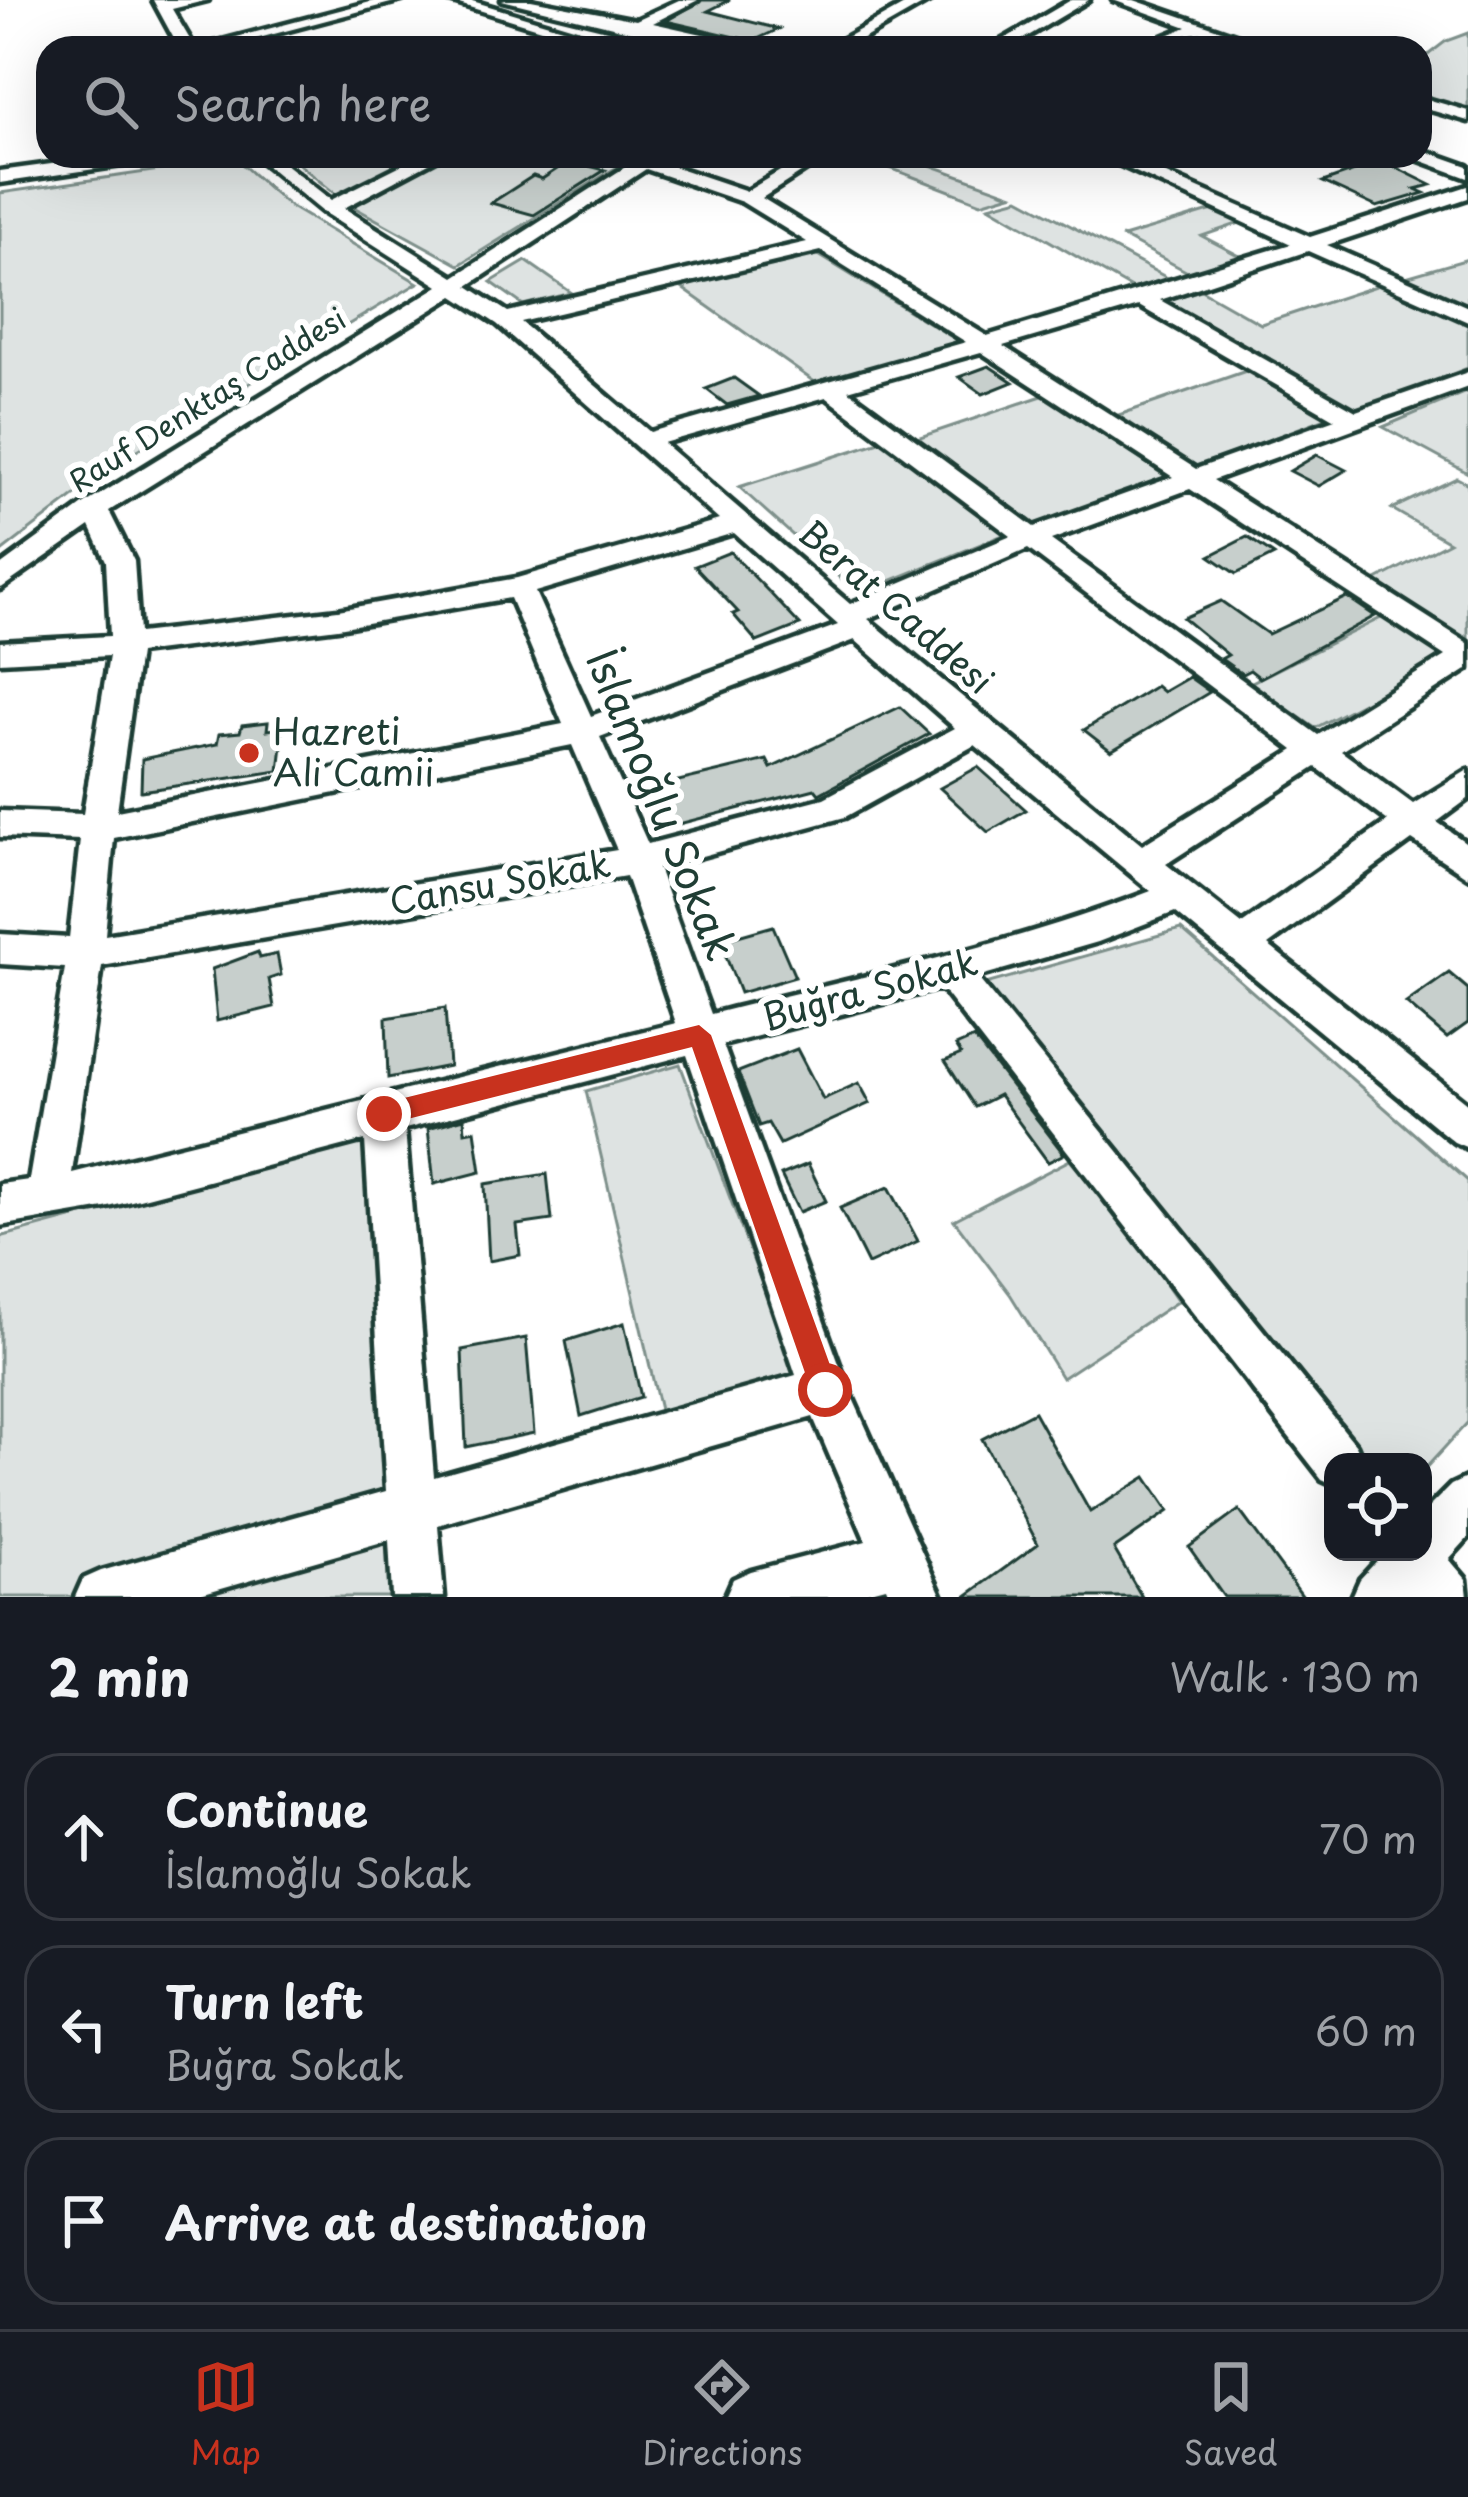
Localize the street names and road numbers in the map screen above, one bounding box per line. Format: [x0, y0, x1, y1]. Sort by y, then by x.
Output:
street label: Rauf Denktaş Caddesi [59, 295, 354, 503]
street label: Berat Caddesi [788, 505, 1007, 706]
street label: İslamoğlu Sokak [572, 639, 754, 969]
street label: Cansu Sokak [385, 835, 615, 927]
street label: Buğra Sokak [756, 933, 983, 1043]

